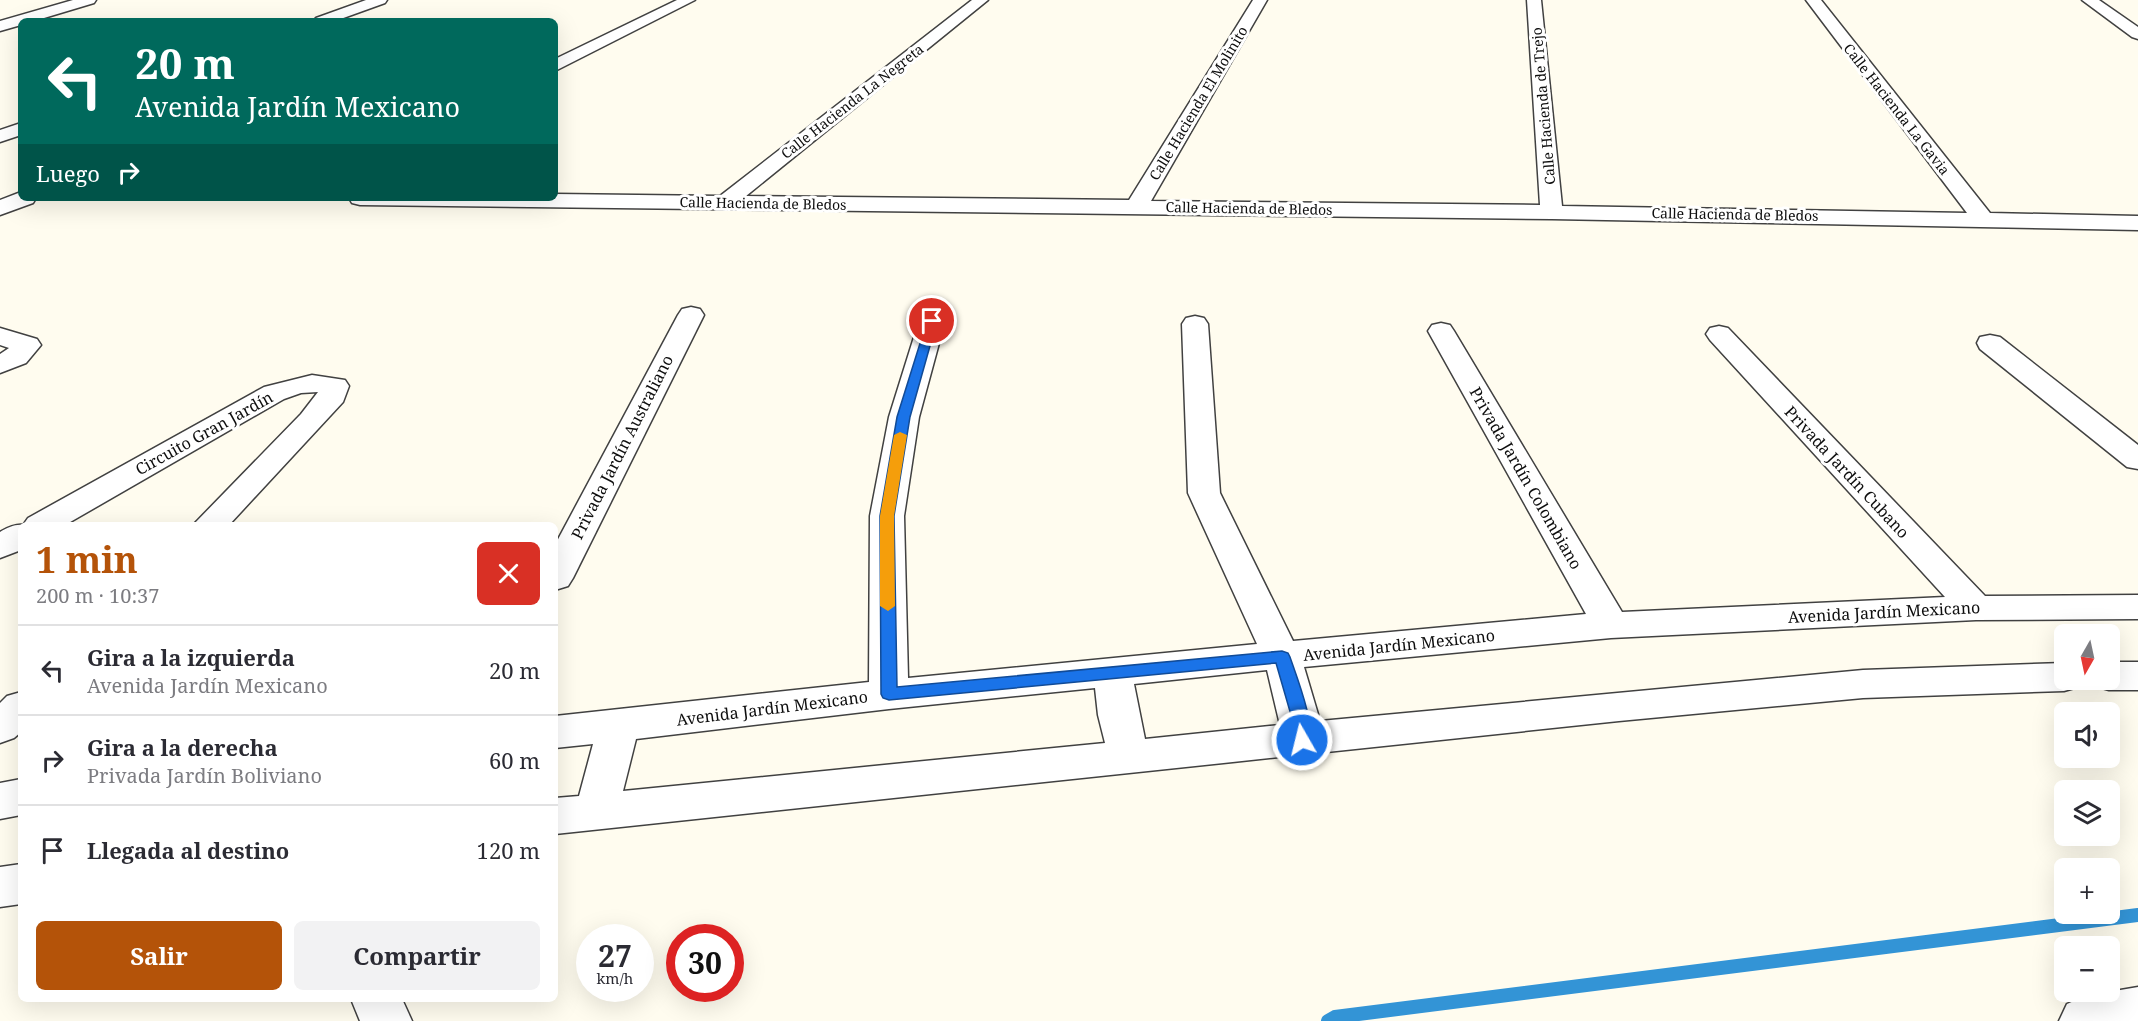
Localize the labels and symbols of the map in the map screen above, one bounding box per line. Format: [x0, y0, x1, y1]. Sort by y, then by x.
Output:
street label: Calle Hacienda El Molinito [1144, 22, 1252, 184]
street label: Calle Hacienda de Trejo [1527, 26, 1559, 186]
street label: Calle Hacienda La Negreta [777, 39, 927, 163]
street label: Calle Hacienda La Gavia [1840, 39, 1954, 179]
street label: Calle Hacienda de Bledos [679, 192, 847, 214]
street label: Calle Hacienda de Bledos [1165, 197, 1333, 219]
street label: Calle Hacienda de Bledos [1651, 203, 1819, 225]
pin [906, 295, 957, 346]
street label: Privada Jardín Australiano [566, 351, 678, 543]
street label: Privada Jardín Colombiano [1465, 383, 1587, 573]
street label: Circuito Gran Jardín [131, 386, 277, 480]
street label: Privada Jardín Cubano [1780, 401, 1914, 543]
street label: Avenida Jardín Mexicano [1787, 596, 1981, 628]
street label: Avenida Jardín Mexicano [1302, 624, 1496, 666]
north arrow [2054, 624, 2120, 690]
street label: Avenida Jardín Mexicano [675, 685, 869, 731]
position arrow [1270, 708, 1334, 772]
speed limit sign: 30 [666, 924, 744, 1002]

